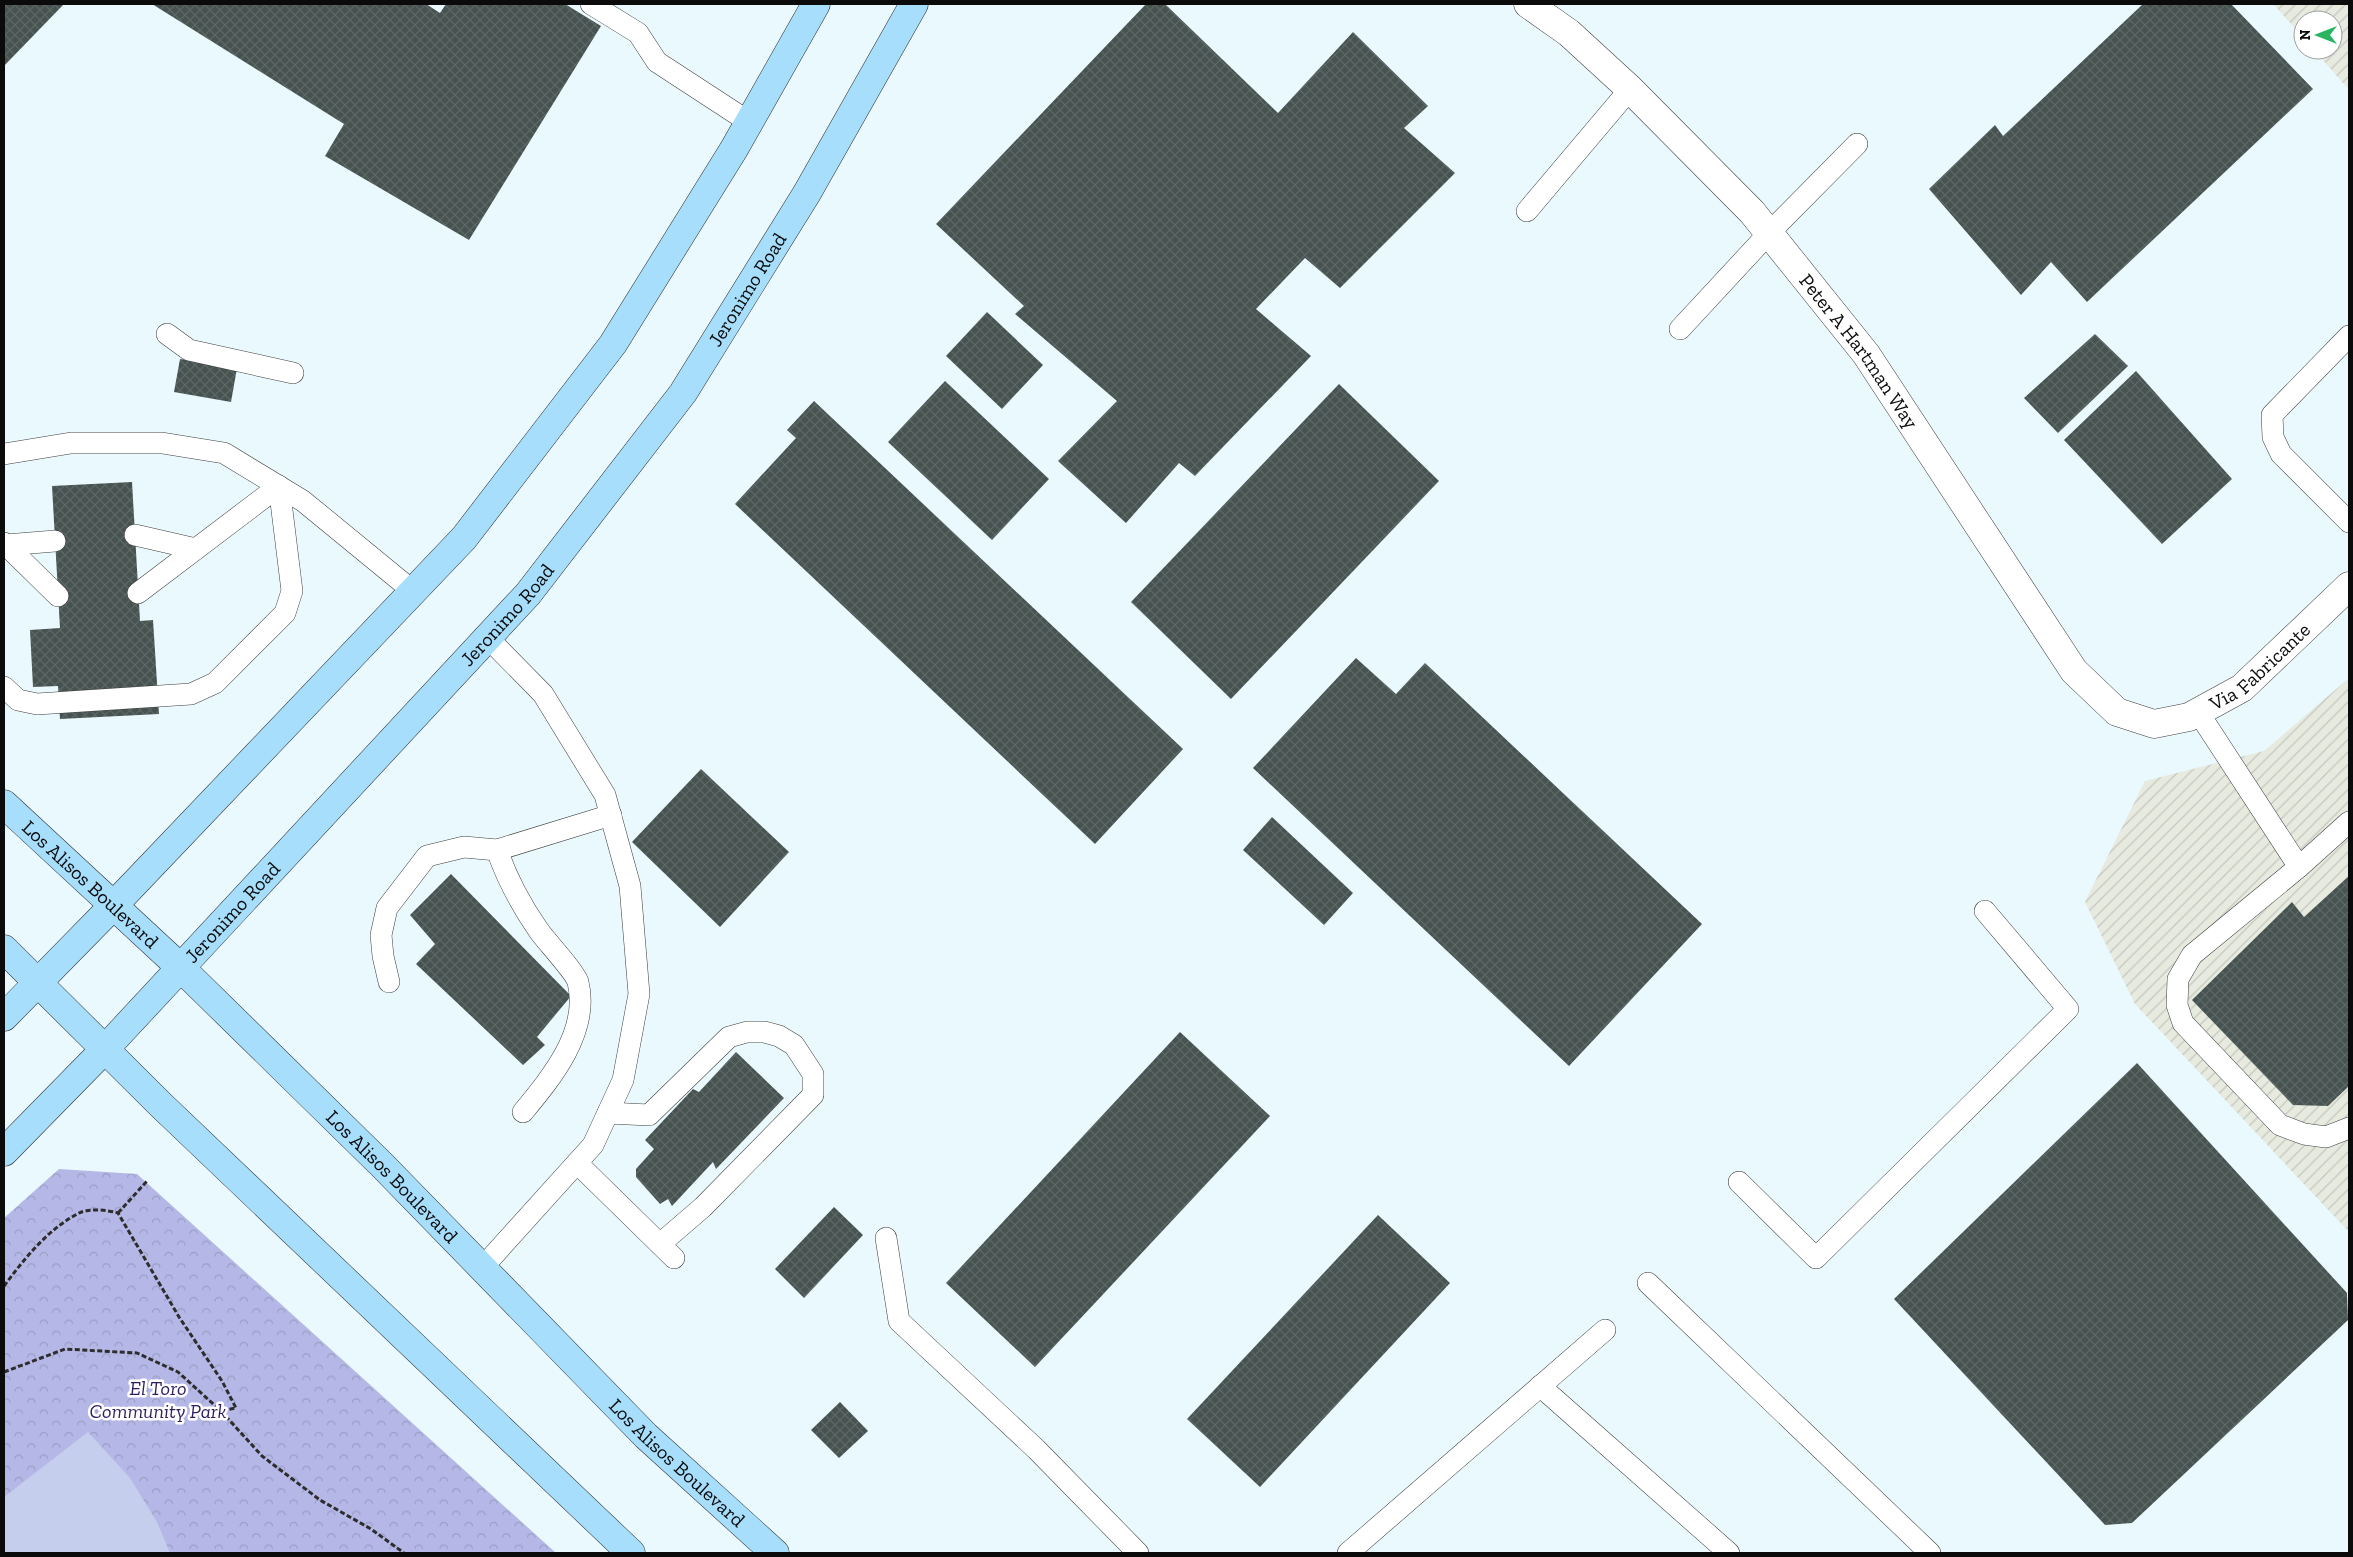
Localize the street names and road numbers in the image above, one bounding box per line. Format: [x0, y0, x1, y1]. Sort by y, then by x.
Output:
street label: Jeronimo Road [703, 228, 791, 351]
street label: Peter A Hartman Way [1794, 269, 1924, 434]
street label: Jeronimo Road [455, 559, 559, 671]
street label: Via Fabricante [2204, 618, 2315, 716]
street label: Los Alisos Boulevard [17, 815, 164, 953]
street label: Jeronimo Road [179, 857, 285, 968]
street label: Los Alisos Boulevard [321, 1105, 463, 1248]
street label: Los Alisos Boulevard [604, 1393, 750, 1532]

